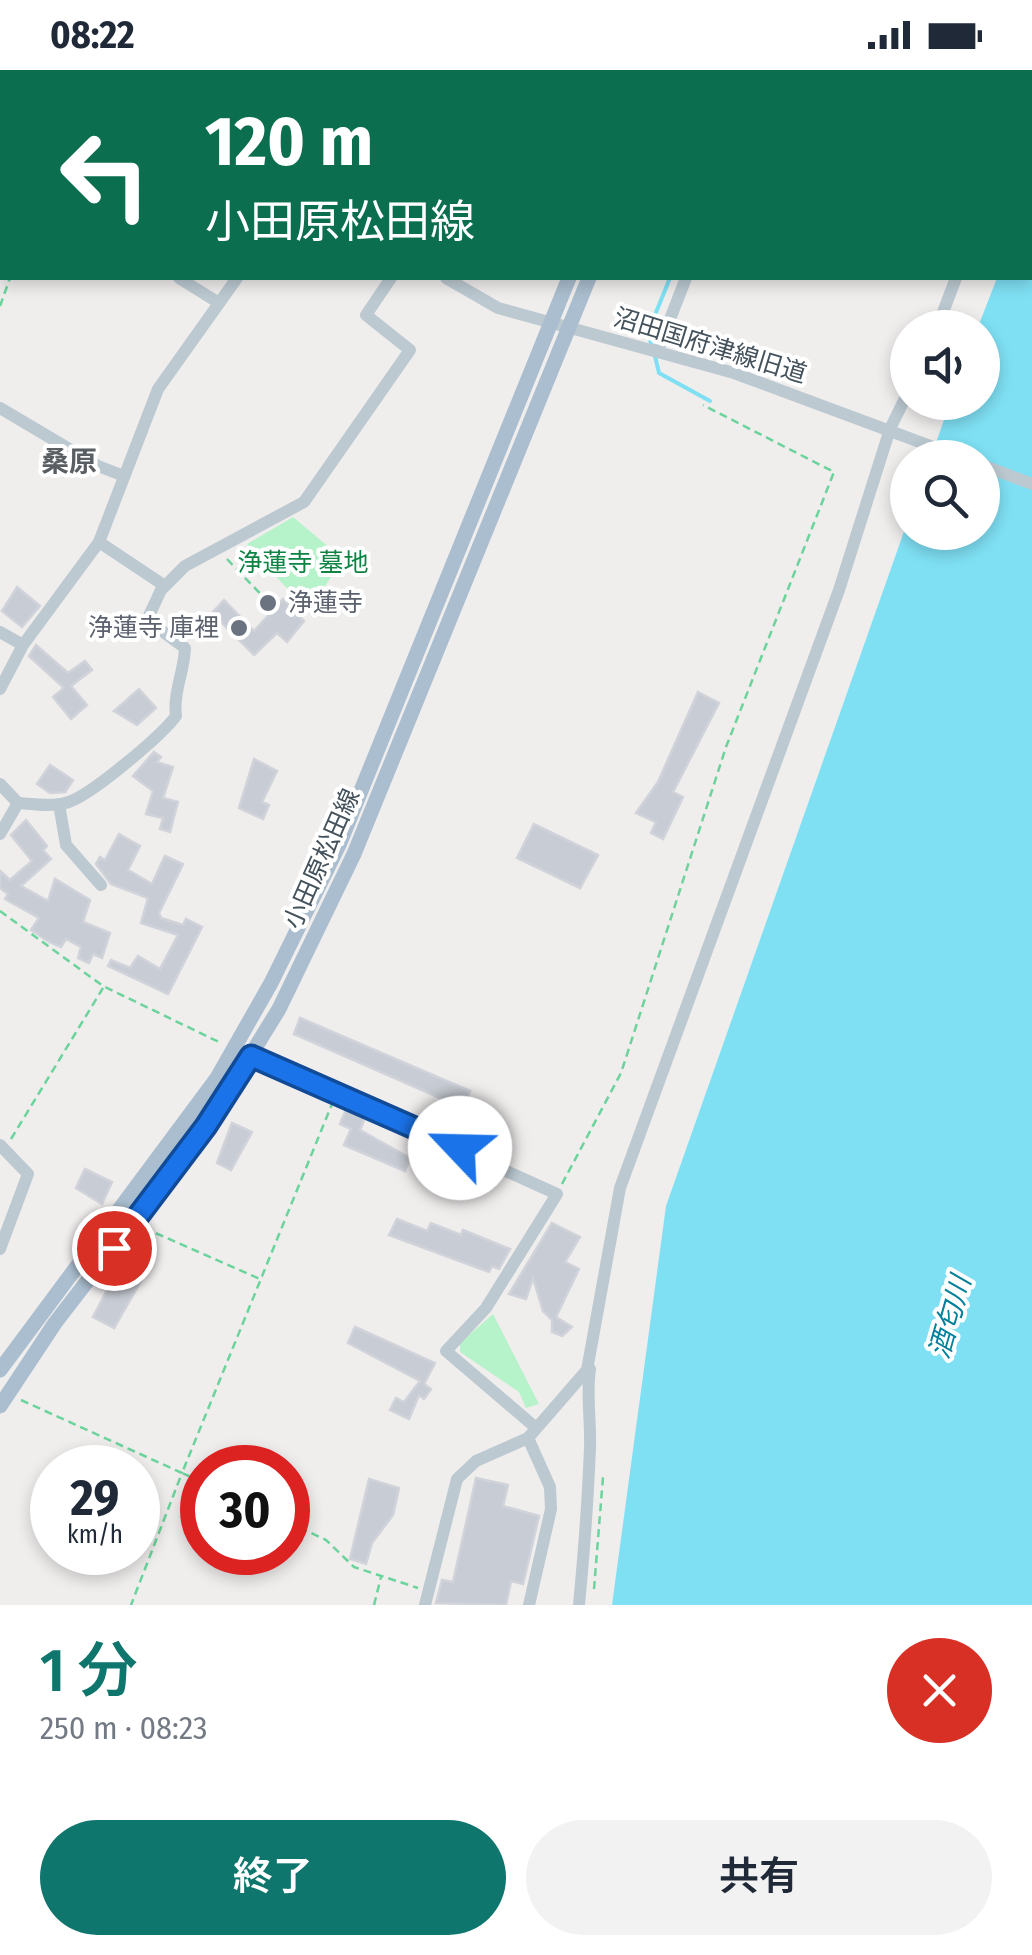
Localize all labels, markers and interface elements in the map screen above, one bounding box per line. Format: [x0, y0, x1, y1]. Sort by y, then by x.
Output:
text: 08:22 [50, 12, 135, 58]
text: 120 m [205, 100, 373, 184]
icon: left [40, 110, 170, 240]
text: 小田原松田線 [205, 195, 475, 249]
street label: 沼田国府津線旧道 [610, 302, 810, 390]
map controls [890, 310, 1000, 550]
button: sound [890, 310, 1000, 420]
button: search [890, 440, 1000, 550]
district label: 桑原 [41, 445, 97, 478]
park label: 浄蓮寺 墓地 [238, 548, 368, 578]
place label: 浄蓮寺 [288, 588, 363, 618]
marker: 浄蓮寺 [257, 592, 279, 614]
place label: 浄蓮寺 庫裡 [88, 613, 219, 643]
marker: 浄蓮寺 庫裡 [228, 617, 250, 639]
street label: 小田原松田線 [278, 784, 366, 934]
position arrow [408, 1096, 512, 1200]
pin [72, 1206, 157, 1291]
icon: arrive [87, 1221, 142, 1276]
water label: 酒匂川 [923, 1269, 978, 1362]
speed limit sign: 30 [180, 1445, 310, 1575]
text: 29 [71, 1468, 119, 1528]
text: km/h [67, 1520, 123, 1550]
text: 1 分 [40, 1635, 138, 1707]
button: close [887, 1638, 992, 1743]
text: 250 m · 08:23 [40, 1709, 207, 1747]
button: 終了 [40, 1820, 506, 1935]
button: 共有 [526, 1820, 992, 1935]

